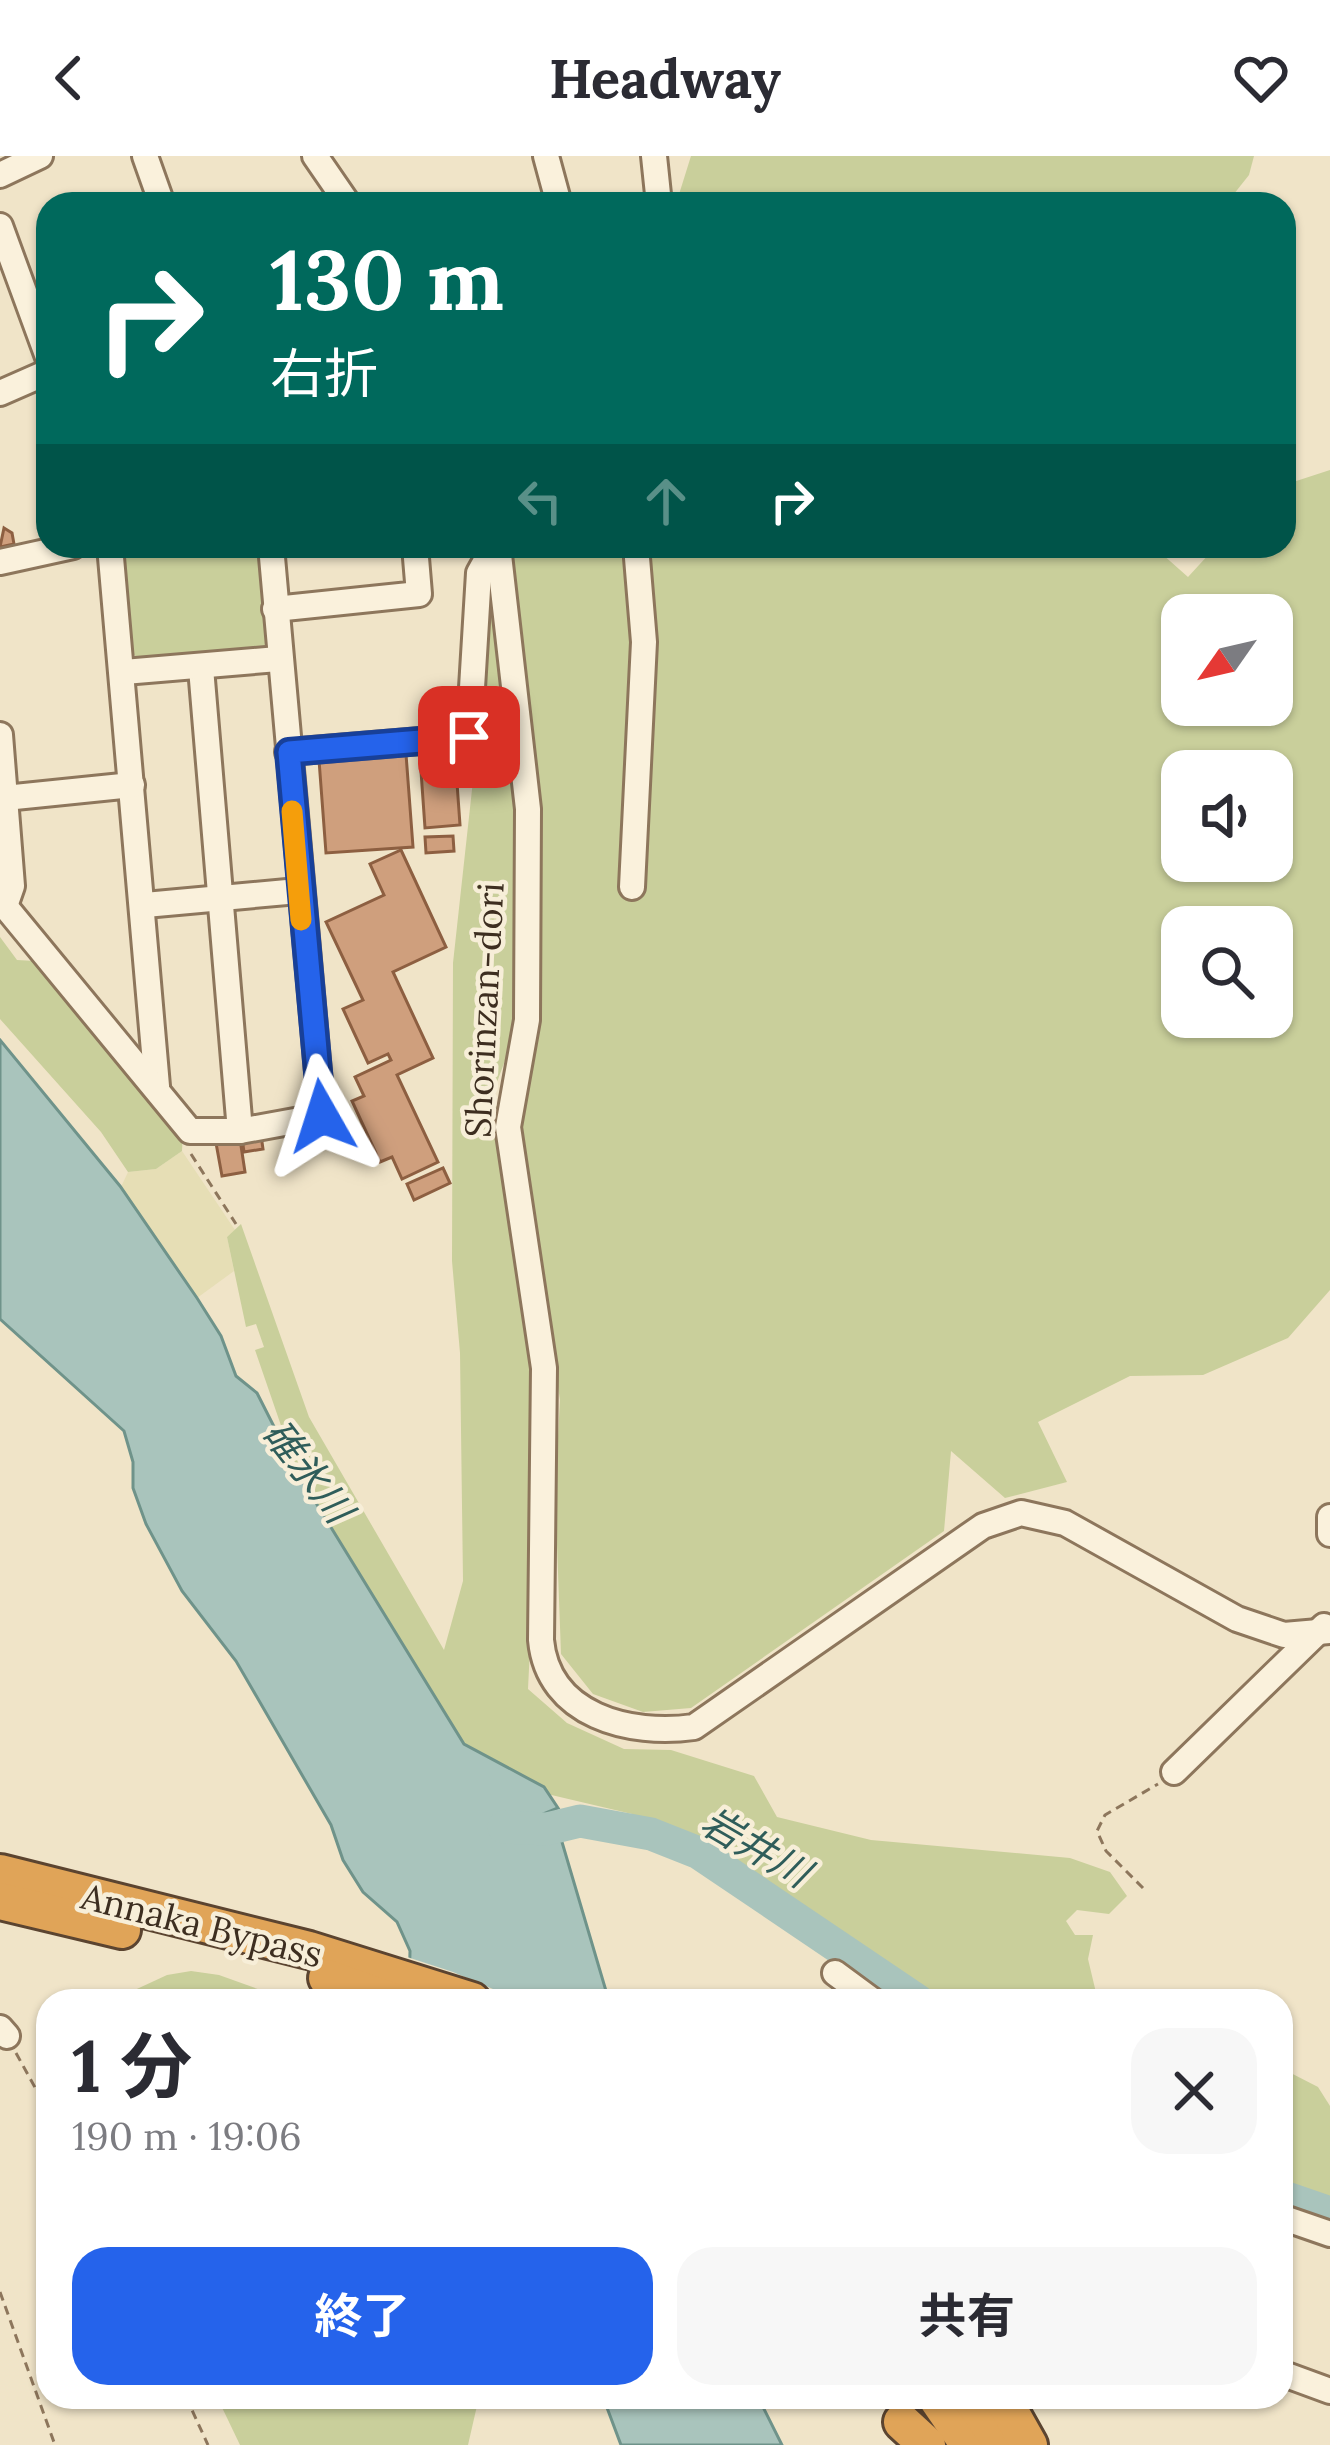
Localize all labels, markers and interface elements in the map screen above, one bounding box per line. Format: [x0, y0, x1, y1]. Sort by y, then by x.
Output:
text: Headway [549, 44, 781, 113]
icon: back [36, 45, 102, 111]
icon: heart [1228, 45, 1294, 111]
text: 130 m [270, 225, 504, 333]
icon: right [72, 240, 228, 396]
text: 右折 [270, 339, 378, 408]
icon: left [507, 468, 573, 534]
icon: ahead [633, 468, 699, 534]
icon: right [759, 468, 825, 534]
north arrow [1161, 594, 1293, 726]
map controls [1161, 594, 1293, 1038]
pin [418, 686, 520, 788]
icon: arrive [436, 704, 502, 770]
button: sound [1161, 750, 1293, 882]
street label: Shorinzan-dori [454, 881, 514, 1139]
button: search [1161, 906, 1293, 1038]
position arrow [259, 1053, 385, 1179]
water label: 碓氷川 [252, 1410, 366, 1536]
water label: 岩井川 [693, 1796, 823, 1900]
street label: Annaka Bypass [76, 1873, 327, 1977]
text: 1 分 [72, 2020, 192, 2112]
button: close [1131, 2028, 1257, 2154]
text: 190 m · 19:06 [72, 2111, 302, 2161]
button: 終了 [72, 2247, 653, 2385]
button: 共有 [677, 2247, 1257, 2385]

